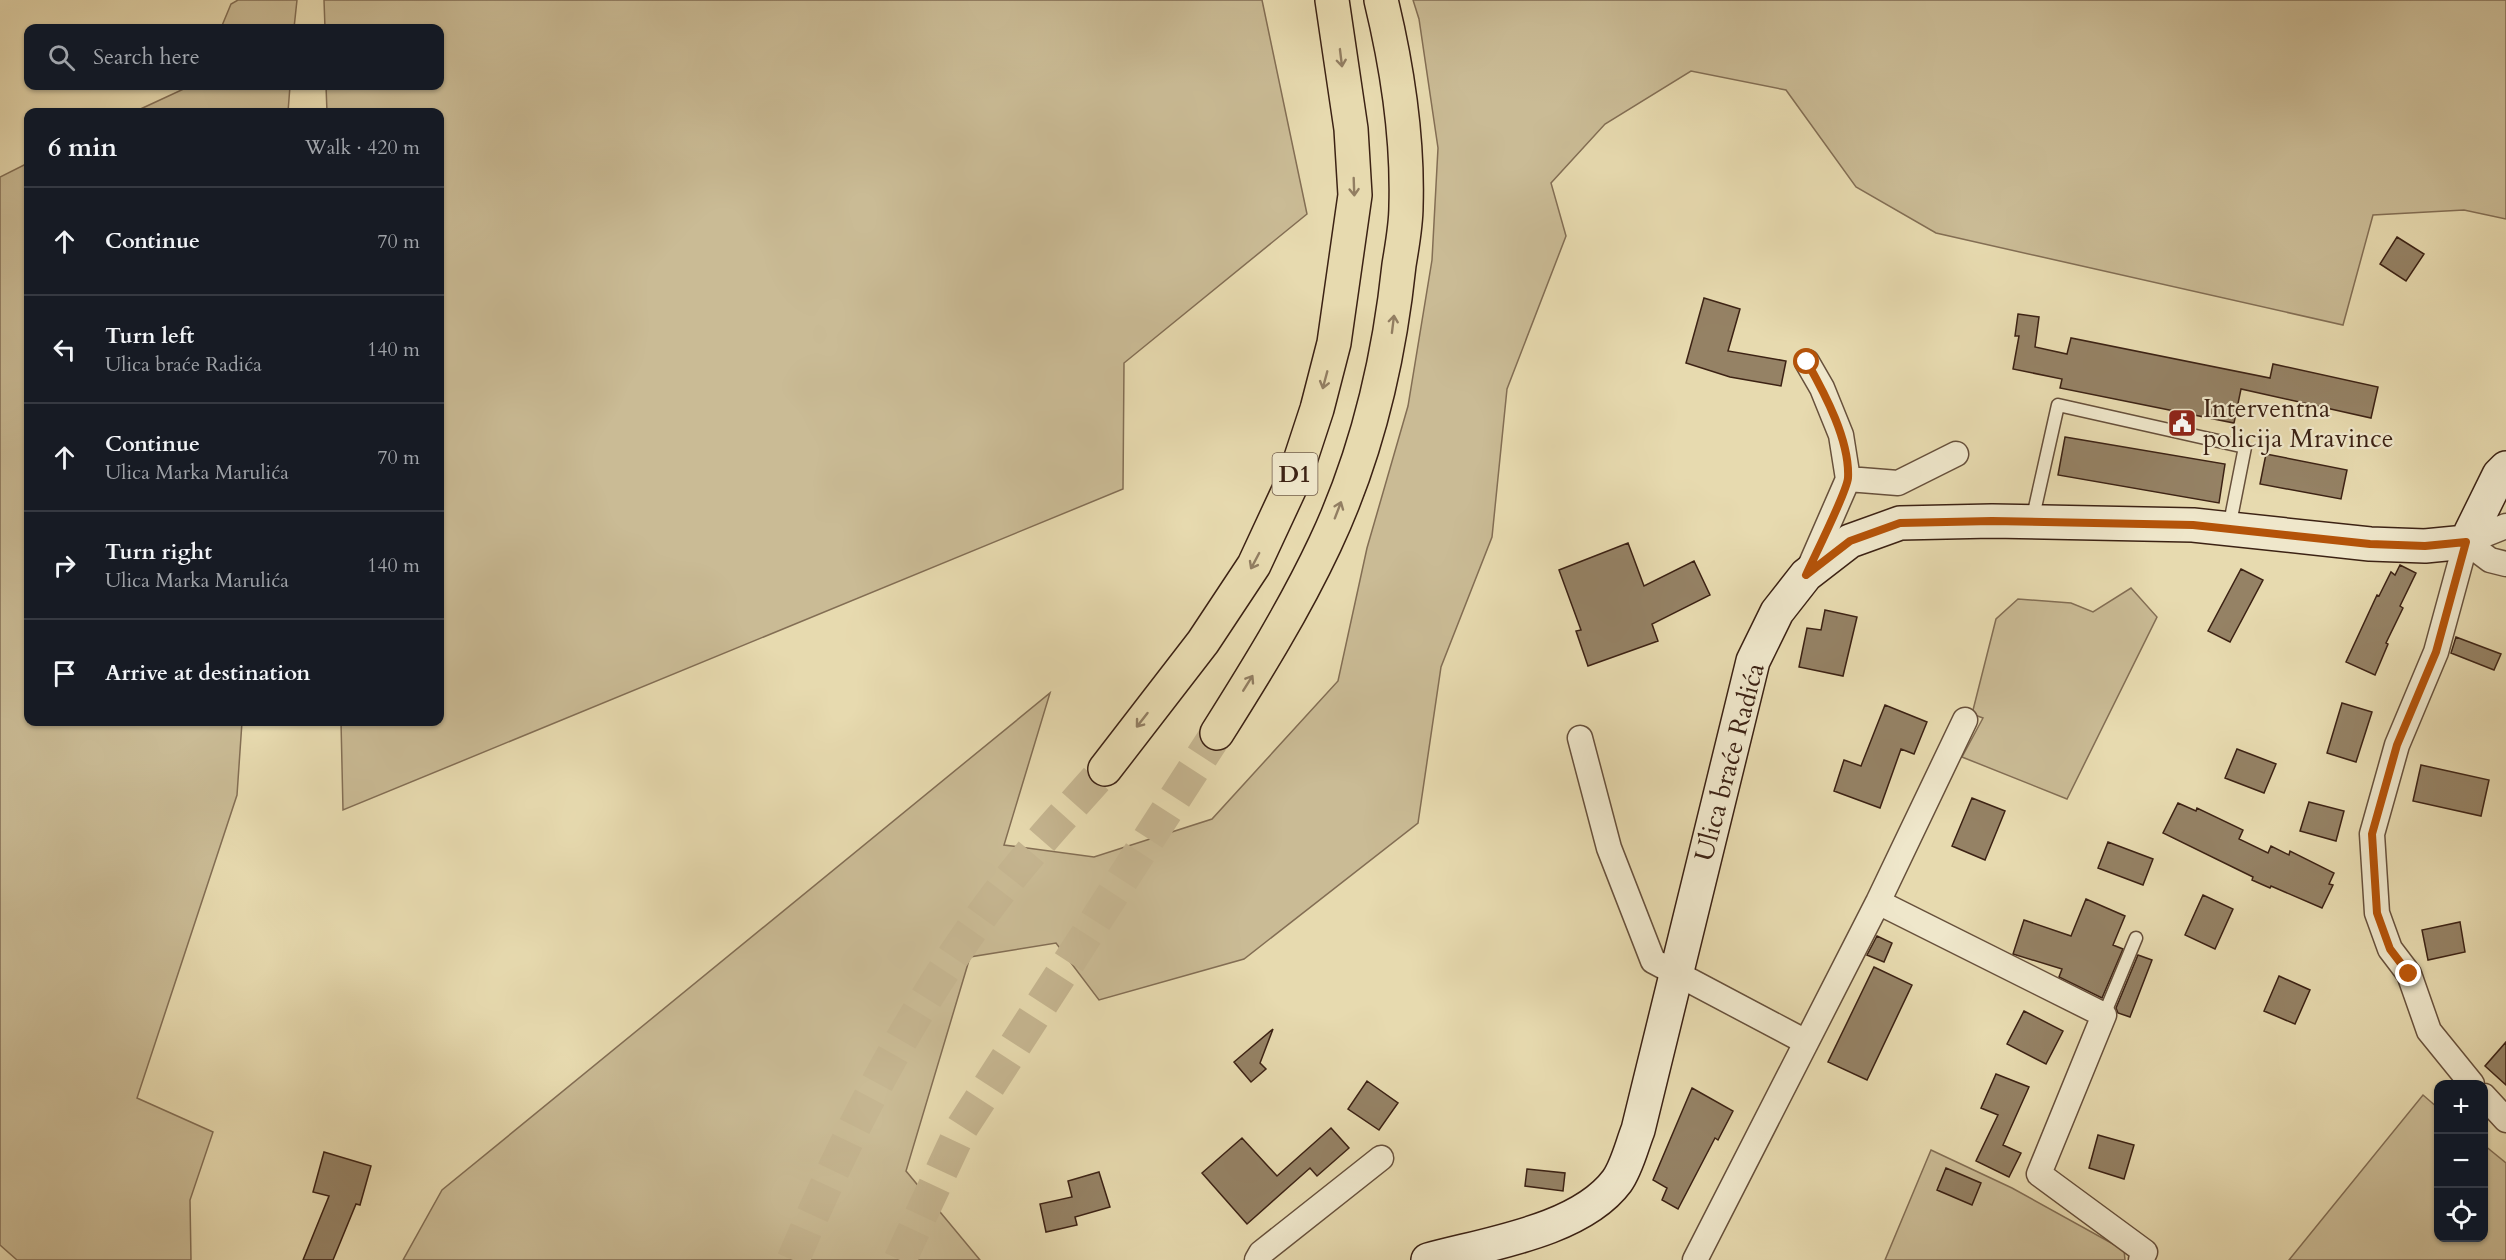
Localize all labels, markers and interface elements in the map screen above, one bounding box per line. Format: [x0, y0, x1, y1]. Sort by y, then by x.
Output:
search box [24, 24, 444, 90]
icon: search [45, 41, 78, 74]
text: Search here [93, 42, 200, 72]
one-way arrow [1336, 47, 1347, 67]
text: 6 min [48, 130, 117, 165]
text: Walk · 420 m [305, 134, 420, 161]
one-way arrow [1348, 177, 1360, 197]
icon: ahead [48, 225, 81, 258]
text: Continue [105, 226, 200, 256]
text: 70 m [377, 228, 420, 255]
one-way arrow [1387, 314, 1398, 334]
text: Turn left [105, 321, 194, 351]
icon: left [48, 333, 81, 366]
text: 140 m [367, 336, 420, 363]
route start [1793, 348, 1819, 374]
text: Ulica braće Radića [105, 351, 262, 378]
one-way arrow [1318, 370, 1330, 389]
place label: Interventna policija Mravince [2203, 391, 2394, 456]
public building icon: Interventna policija Mravince [2166, 407, 2198, 439]
text: Continue [105, 429, 200, 459]
icon: ahead [48, 441, 81, 474]
text: 70 m [377, 444, 420, 471]
road number: D1 [1272, 453, 1318, 495]
text: Ulica Marka Marulića [105, 459, 289, 486]
one-way arrow [1333, 502, 1344, 520]
text: Turn right [105, 537, 212, 567]
icon: right [48, 549, 81, 582]
text: 140 m [367, 552, 420, 579]
one-way arrow [1249, 552, 1261, 570]
text: Ulica Marka Marulića [105, 567, 289, 594]
icon: arrive [48, 657, 81, 690]
text: Arrive at destination [105, 658, 310, 688]
street label: Ulica braće Radića [1686, 659, 1773, 865]
one-way arrow [1243, 675, 1255, 692]
one-way arrow [1136, 712, 1149, 728]
route end [2395, 960, 2421, 986]
map controls [2434, 1080, 2488, 1242]
button: + [2434, 1080, 2488, 1134]
button: − [2434, 1134, 2488, 1188]
button: locate [2434, 1188, 2488, 1242]

